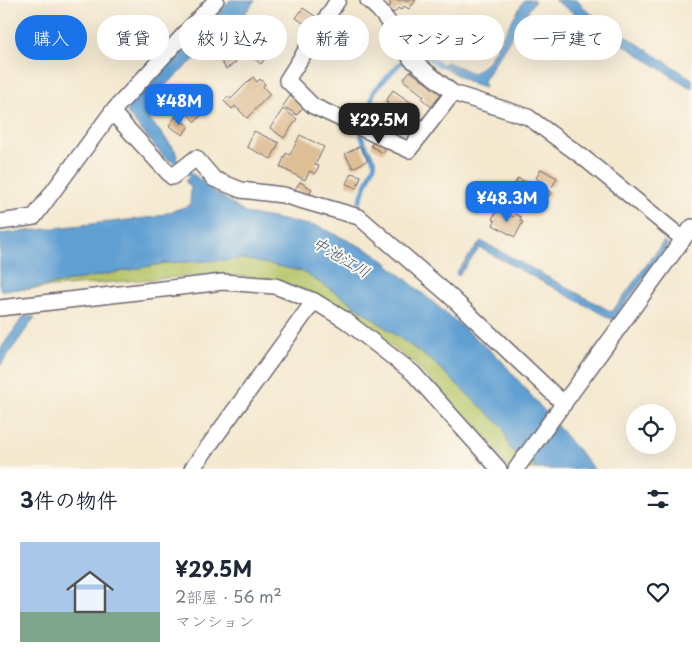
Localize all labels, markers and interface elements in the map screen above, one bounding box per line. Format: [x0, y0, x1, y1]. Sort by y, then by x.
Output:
chip: 購入 [15, 15, 87, 60]
chip: 賃貸 [97, 15, 169, 60]
chip: 絞り込み [179, 15, 287, 60]
chip: 新着 [297, 15, 369, 60]
chip: マンション [379, 15, 504, 60]
chip: 一戸建て [514, 15, 622, 60]
pin: ¥48M [149, 84, 209, 126]
text: ¥48M [156, 88, 202, 112]
pin: ¥29.5M [338, 102, 420, 145]
text: ¥29.5M [350, 107, 408, 131]
pin: ¥48.3M [466, 180, 548, 223]
text: ¥48.3M [477, 185, 537, 209]
water label: 中池江川 [308, 229, 376, 283]
map controls [626, 404, 676, 454]
button: locate [626, 404, 676, 454]
text: 3件の物件 [20, 483, 118, 515]
icon: filters [644, 485, 672, 513]
text: ¥29.5M [175, 552, 252, 584]
icon: home [60, 562, 120, 622]
icon: heart [644, 578, 672, 606]
text: 2部屋 · 56 m² [175, 584, 282, 608]
text: マンション [175, 608, 254, 632]

